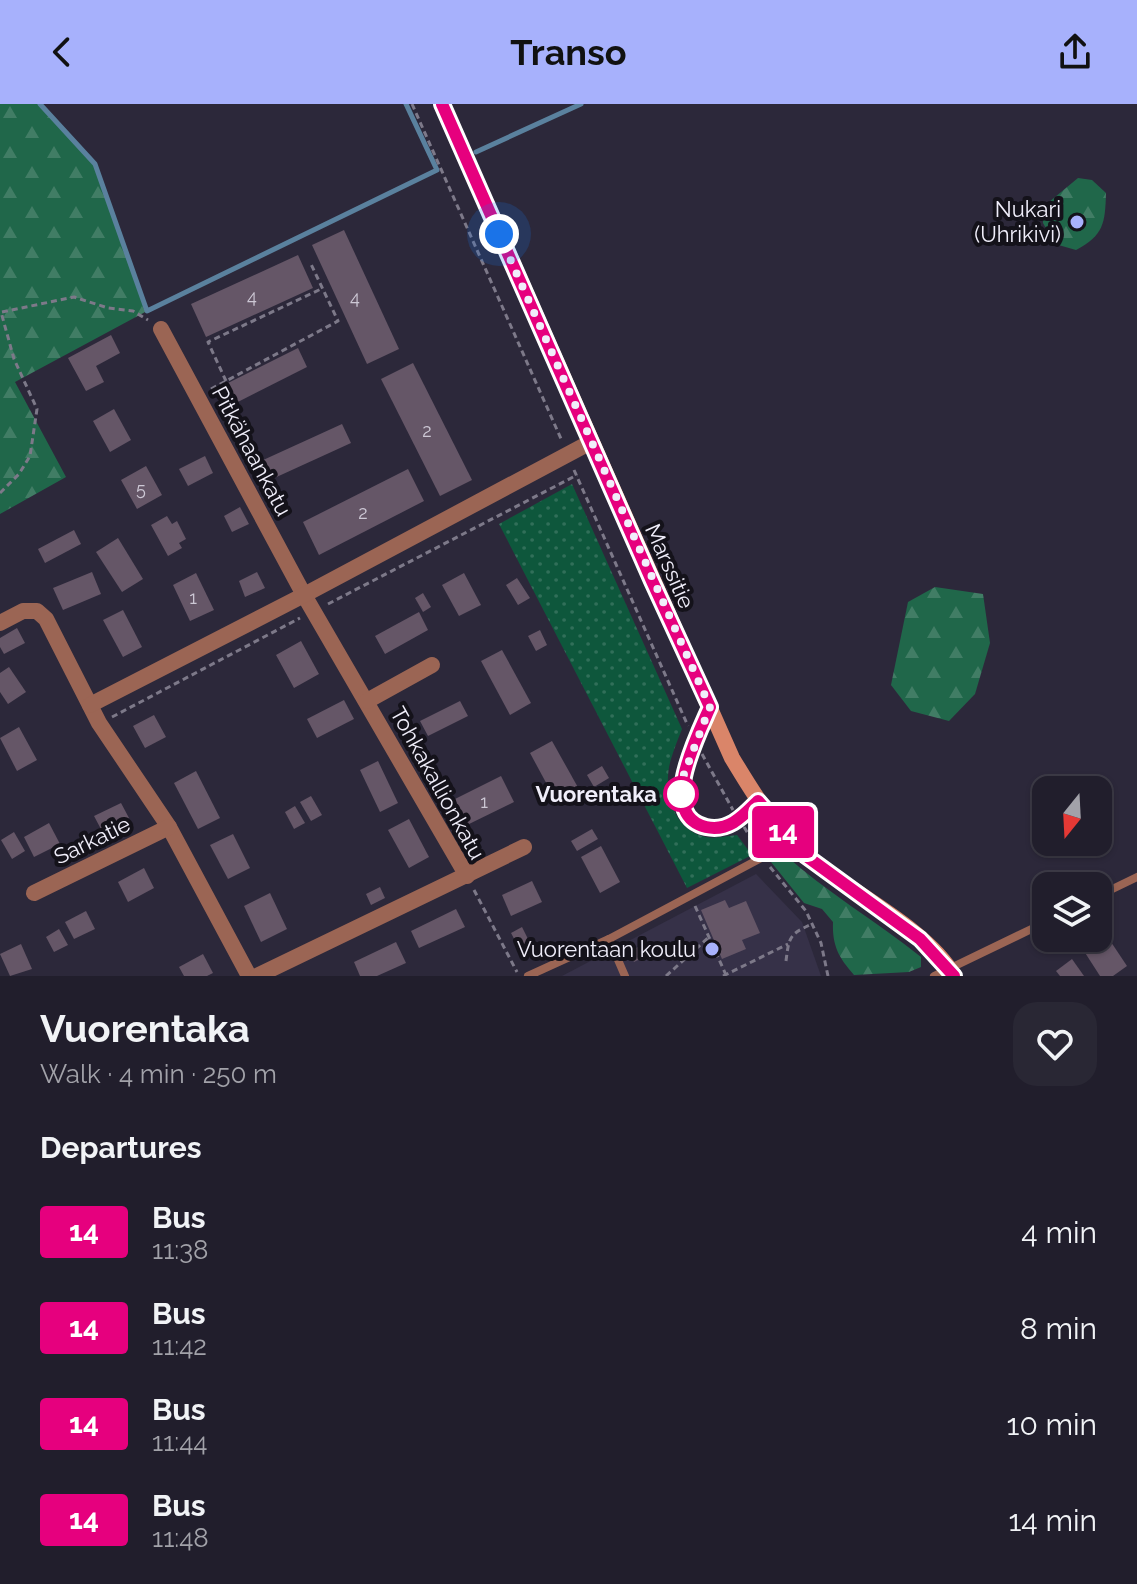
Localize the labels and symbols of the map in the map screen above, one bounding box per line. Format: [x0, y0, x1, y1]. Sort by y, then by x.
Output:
place label: Nukari (Uhrikivi) [974, 196, 1061, 247]
marker: Nukari (Uhrikivi) [1068, 213, 1086, 231]
your location [479, 214, 519, 254]
house number: 4 [247, 286, 257, 307]
house number: 4 [350, 287, 360, 308]
street label: Pitkähaankatu [207, 382, 297, 520]
house number: 2 [422, 420, 432, 441]
house number: 5 [136, 478, 146, 499]
house number: 2 [358, 502, 368, 523]
street label: Marssitie [640, 520, 700, 612]
house number: 1 [189, 587, 197, 608]
street label: Tohkakallionkatu [385, 702, 491, 864]
north arrow [1032, 776, 1112, 856]
marker: Vuorentaka [664, 777, 698, 811]
place label: Vuorentaka [535, 781, 657, 807]
house number: 1 [480, 791, 488, 812]
line badge: 14 [747, 806, 819, 858]
street label: Sarkatie [50, 810, 134, 870]
place label: Vuorentaan koulu [517, 936, 696, 962]
marker: Vuorentaan koulu [703, 940, 721, 958]

